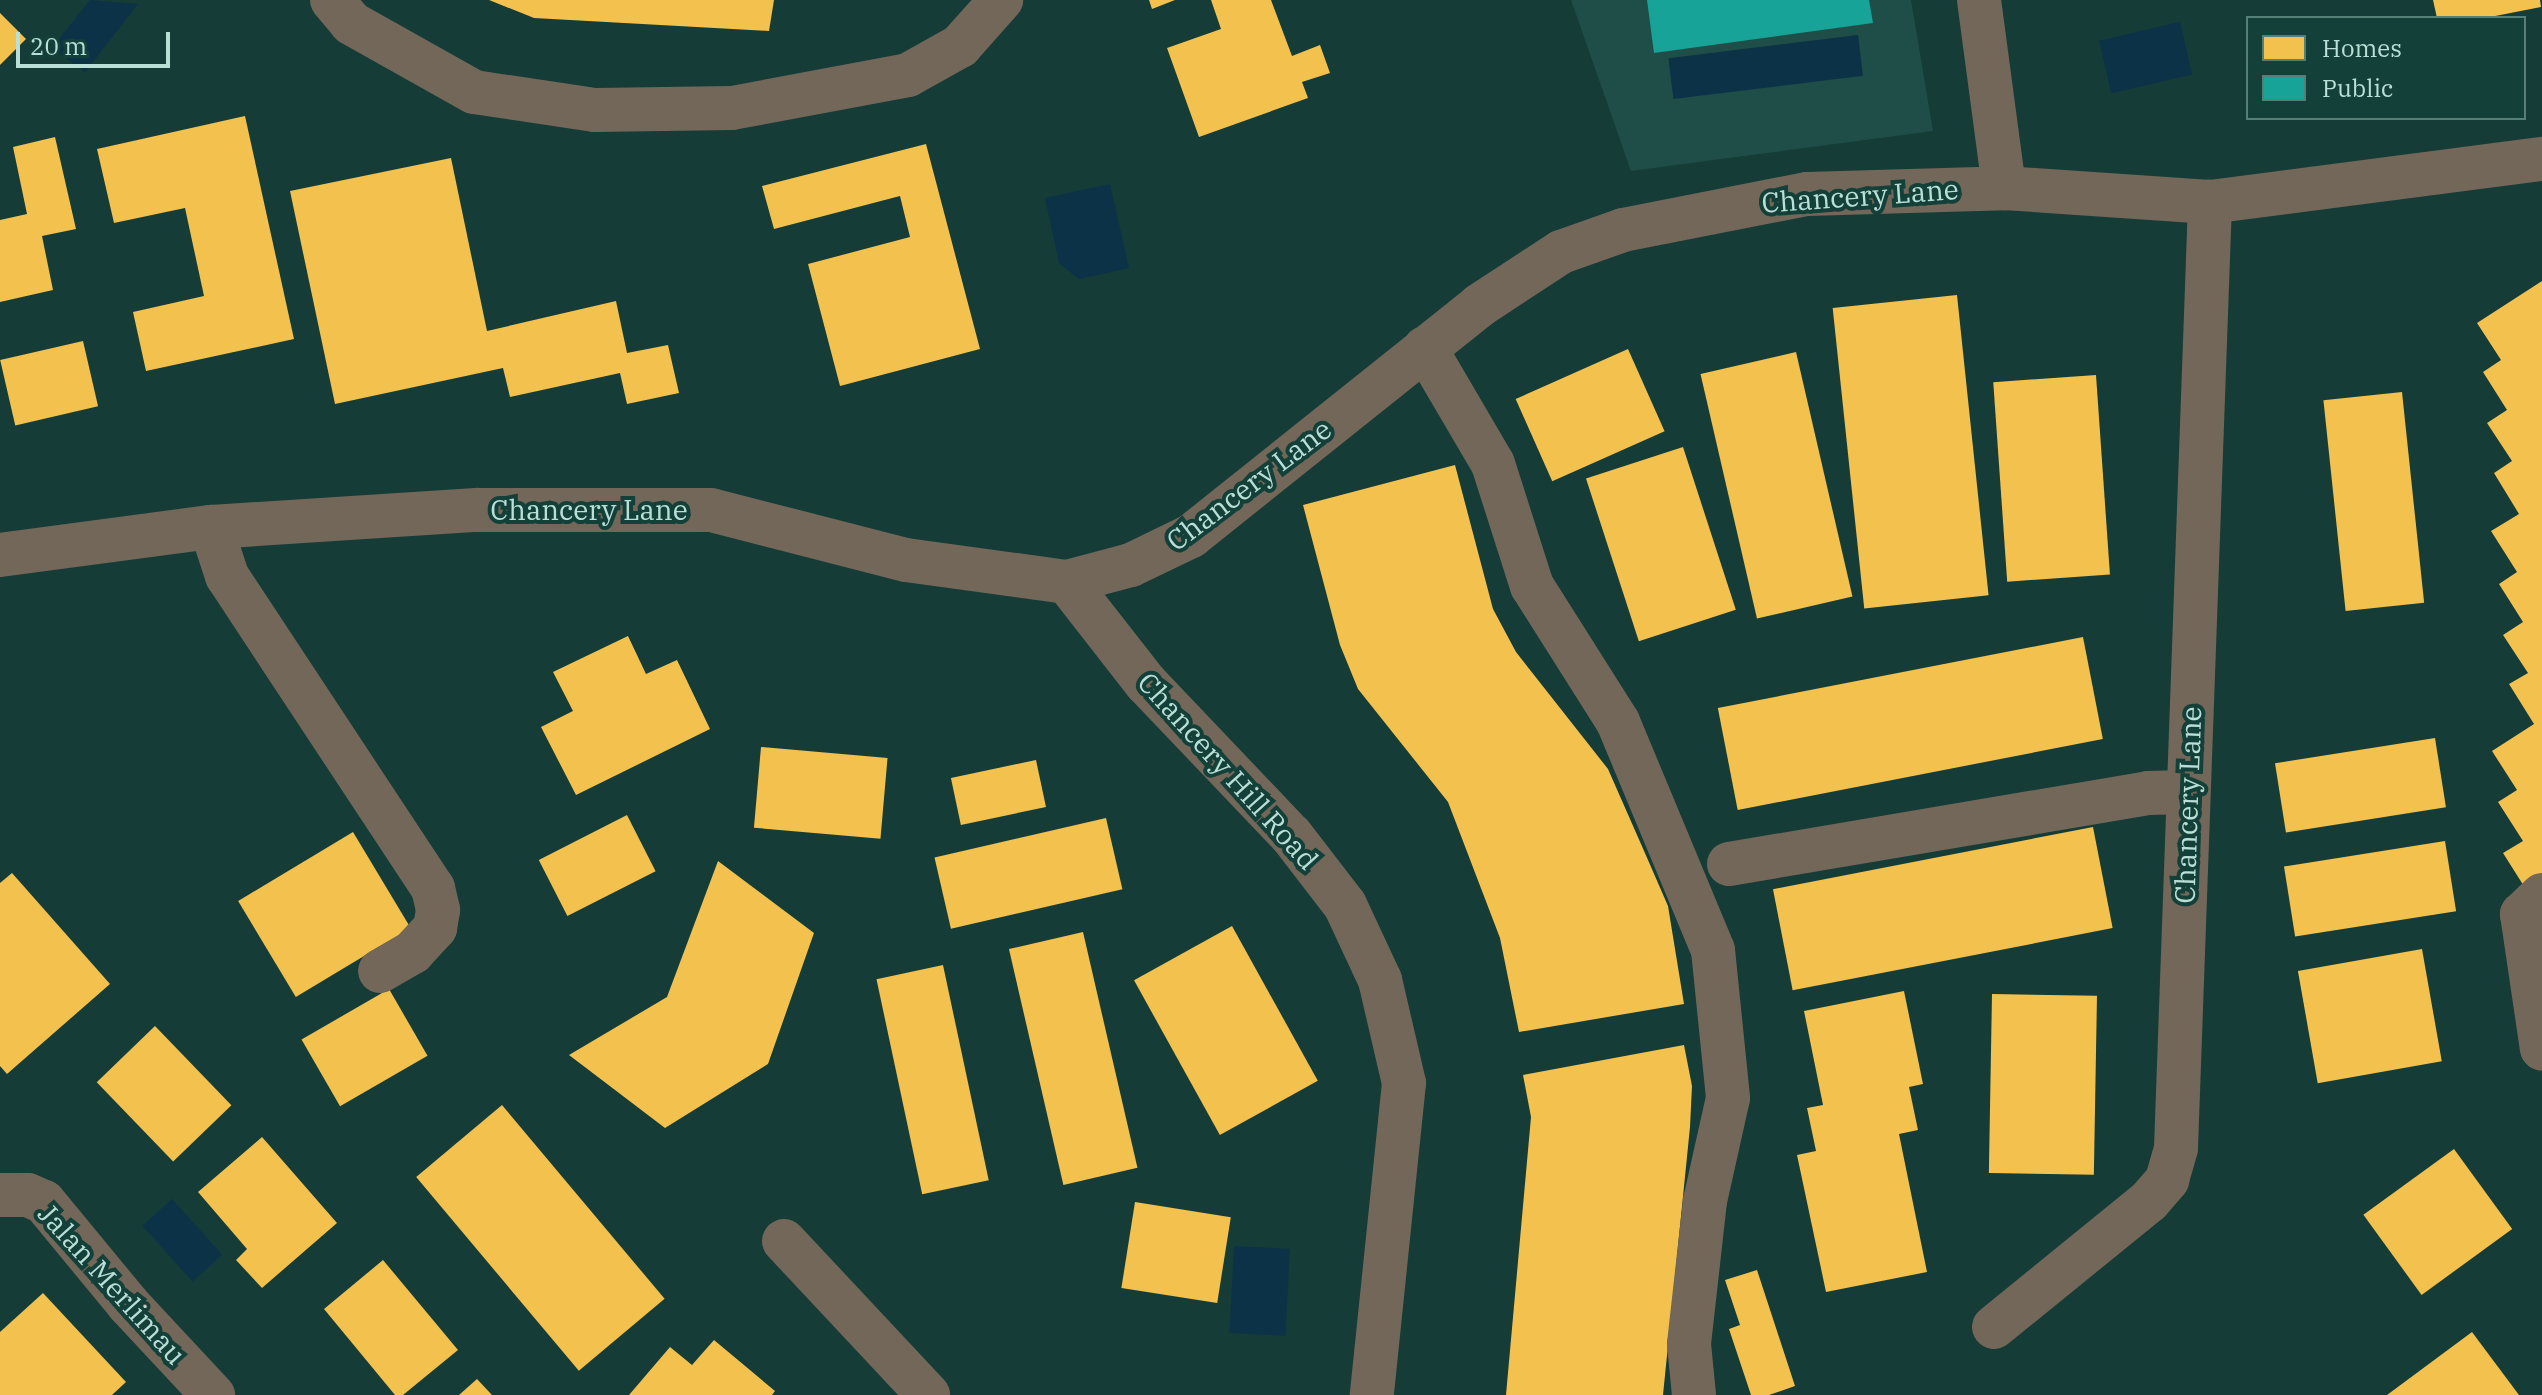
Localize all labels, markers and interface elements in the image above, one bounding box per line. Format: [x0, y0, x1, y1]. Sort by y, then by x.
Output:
scale bar [20, 16, 174, 66]
legend [2246, 16, 2526, 120]
text: 20 m [30, 30, 87, 62]
text: Homes [2322, 32, 2402, 64]
text: Public [2322, 72, 2393, 104]
street label: Chancery Lane [1760, 172, 1960, 220]
street label: Chancery Lane [1160, 412, 1338, 558]
street label: Chancery Lane [490, 493, 688, 527]
street label: Chancery Hill Road [1131, 666, 1325, 876]
street label: Chancery Lane [2168, 706, 2208, 904]
street label: Jalan Merlimau [31, 1197, 193, 1371]

